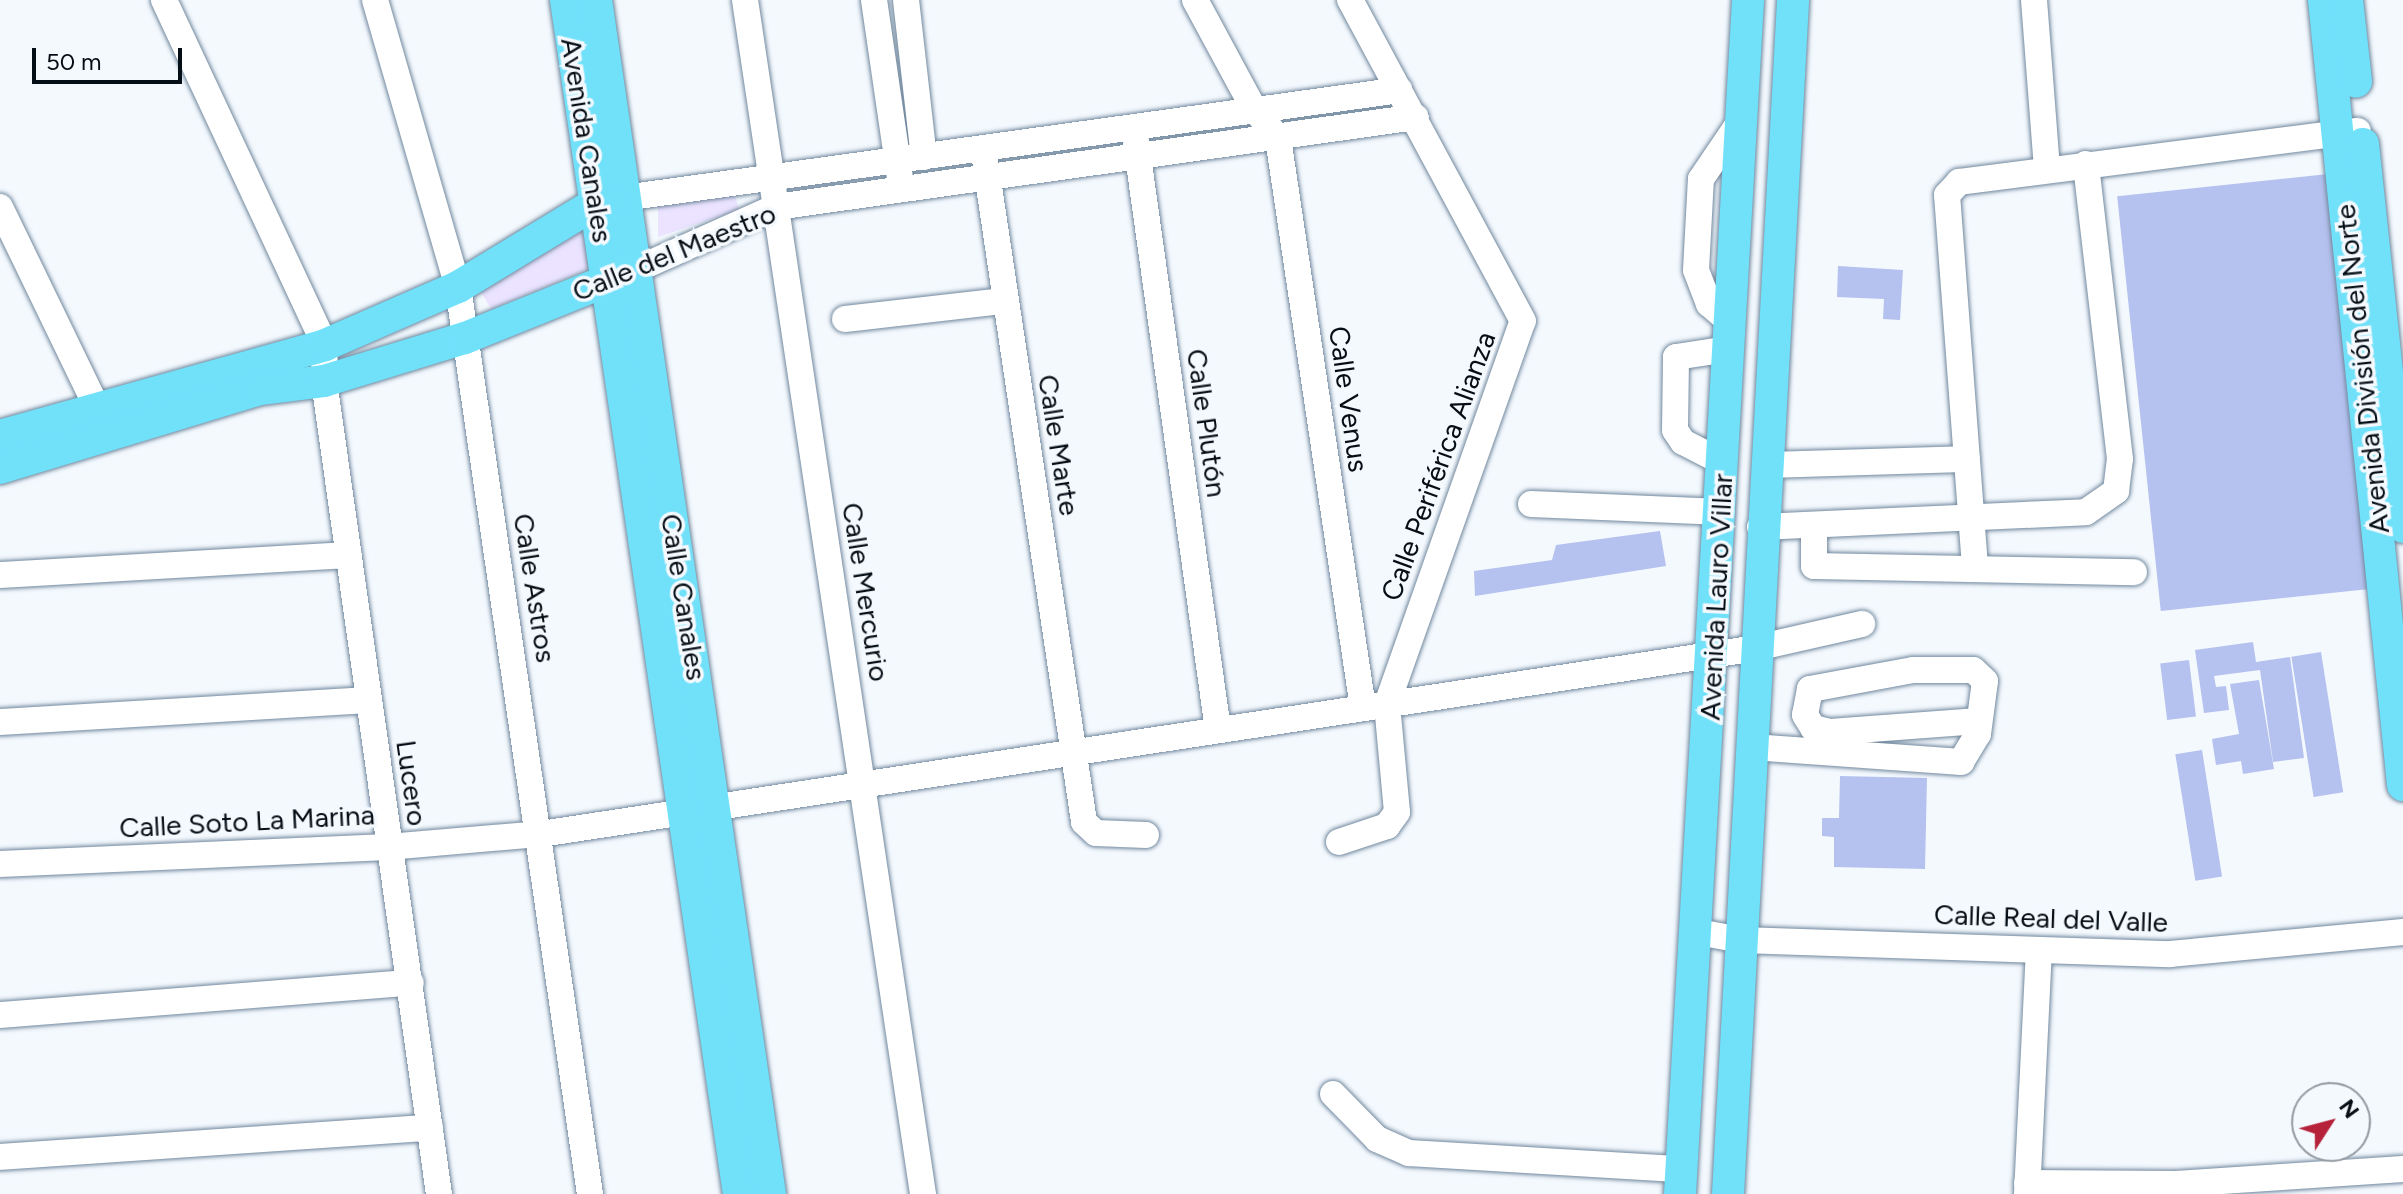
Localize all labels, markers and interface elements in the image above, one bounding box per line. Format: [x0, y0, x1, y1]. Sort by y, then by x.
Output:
scale bar [36, 32, 186, 82]
street label: Avenida Canales [554, 35, 620, 245]
text: 50 m [46, 47, 102, 76]
street label: Calle del Maestro [567, 196, 781, 308]
street label: Avenida División del Norte [2328, 203, 2396, 535]
street label: Calle Venus [1322, 324, 1376, 474]
street label: Calle Periférica Alianza [1374, 327, 1502, 605]
street label: Calle Plutón [1180, 347, 1234, 499]
street label: Calle Marte [1031, 372, 1087, 518]
street label: Avenida Lauro Villar [1693, 473, 1739, 721]
street label: Calle Mercurio [835, 500, 897, 684]
street label: Calle Astros [507, 511, 563, 665]
street label: Calle Canales [654, 511, 714, 683]
street label: Lucero [389, 738, 435, 828]
street label: Calle Soto La Marina [118, 798, 376, 844]
street label: Calle Real del Valle [1933, 897, 2169, 939]
north arrow [2291, 1082, 2371, 1162]
text: N [2333, 1094, 2365, 1124]

